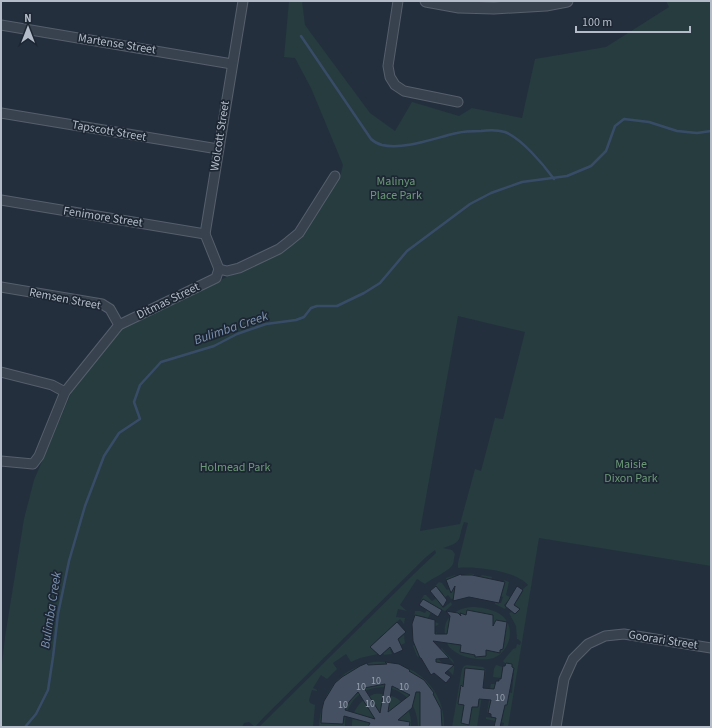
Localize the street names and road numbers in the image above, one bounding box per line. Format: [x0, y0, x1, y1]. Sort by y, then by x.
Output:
street label: Martense Street [77, 29, 157, 59]
street label: Wolcott Street [206, 100, 234, 172]
street label: Tapscott Street [71, 116, 147, 146]
street label: Fenimore Street [62, 202, 144, 232]
street label: Ditmas Street [134, 278, 202, 324]
street label: Remsen Street [28, 284, 102, 314]
street label: Goorari Street [627, 626, 699, 654]

